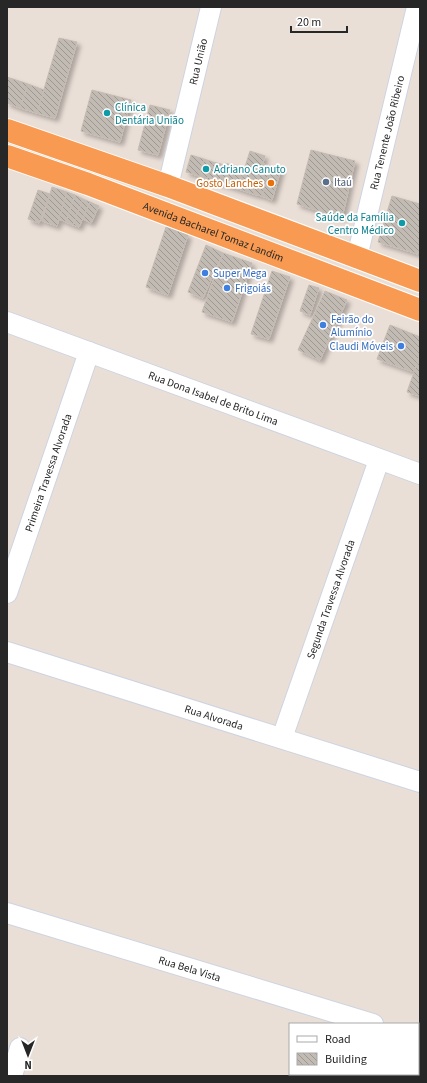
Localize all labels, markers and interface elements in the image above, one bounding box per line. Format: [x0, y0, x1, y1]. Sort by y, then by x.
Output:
scale bar [291, 8, 347, 34]
text: 20 m [297, 14, 321, 31]
street label: Rua União [186, 37, 211, 86]
street label: Rua Tenente João Ribeiro [366, 74, 408, 191]
place label: Clínica Dentária União [115, 100, 184, 128]
marker: Clínica Dentária União [102, 108, 112, 118]
place label: Adriano Canuto [214, 162, 286, 177]
marker: Adriano Canuto [201, 164, 211, 174]
place label: Itaú [334, 175, 352, 190]
place label: Gosto Lanches [196, 176, 263, 191]
marker: Itaú [321, 177, 331, 187]
marker: Gosto Lanches [266, 178, 276, 188]
street label: Avenida Bacharel Tomaz Landim [141, 199, 286, 266]
place label: Saúde da Família Centro Médico [316, 210, 394, 238]
marker: Saúde da Família Centro Médico [397, 218, 407, 228]
place label: Super Mega [213, 266, 267, 281]
marker: Super Mega [200, 268, 210, 278]
place label: Frigoiás [235, 281, 271, 296]
marker: Frigoiás [222, 283, 232, 293]
place label: Feirão do Alumínio [331, 312, 374, 340]
marker: Feirão do Alumínio [318, 320, 328, 330]
place label: Claudi Móveis [330, 339, 393, 354]
marker: Claudi Móveis [396, 341, 406, 351]
street label: Rua Dona Isabel de Brito Lima [146, 368, 280, 429]
street label: Primeira Travessa Alvorada [21, 412, 75, 534]
street label: Segunda Travessa Alvorada [303, 538, 359, 661]
street label: Rua Alvorada [183, 701, 245, 734]
street label: Rua Bela Vista [157, 952, 223, 985]
legend [289, 1023, 419, 1075]
text: Road [325, 1031, 351, 1048]
north arrow [8, 1035, 48, 1075]
text: Building [325, 1051, 367, 1068]
text: N [24, 1057, 32, 1072]

